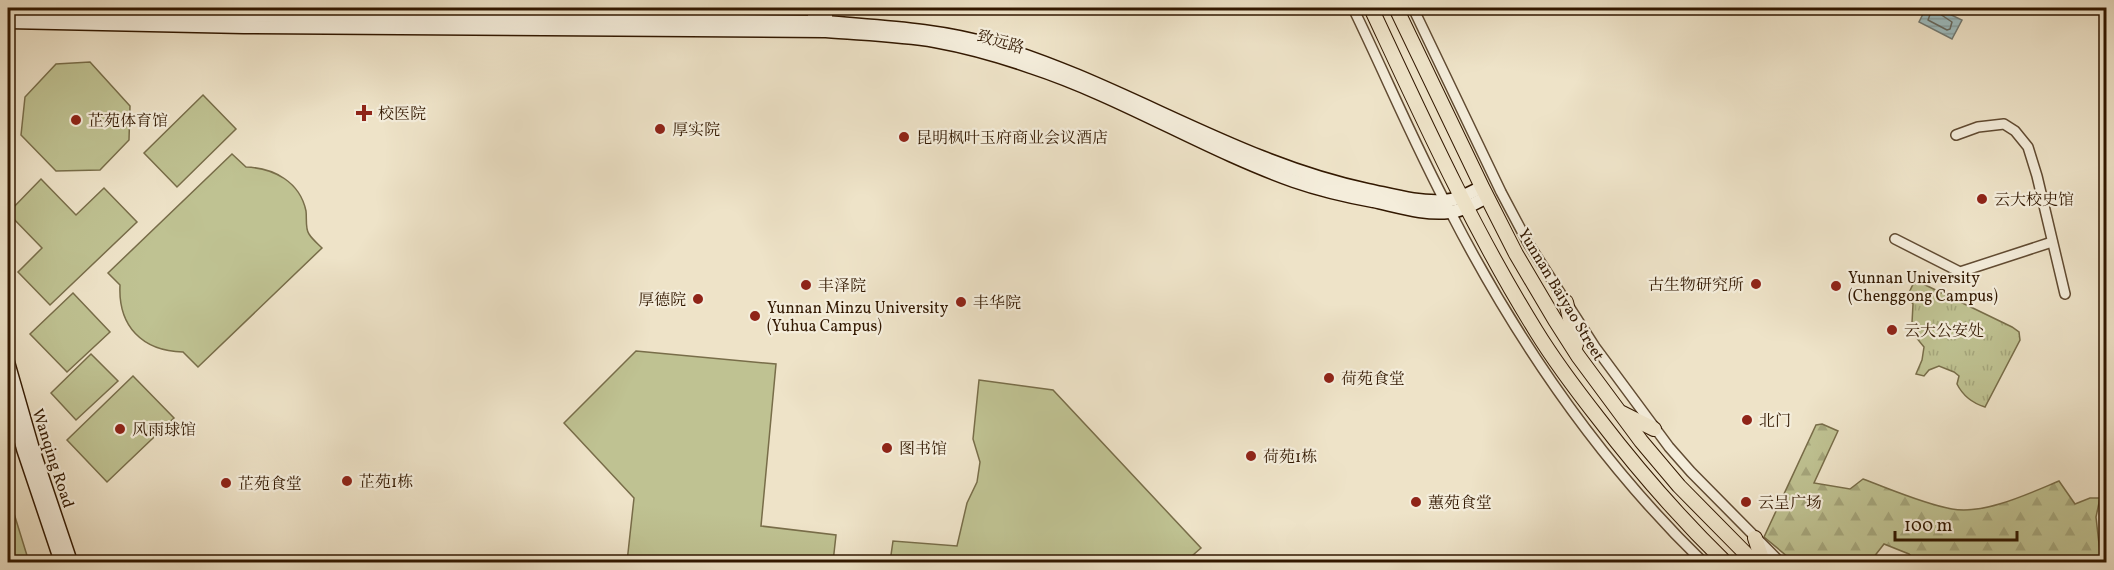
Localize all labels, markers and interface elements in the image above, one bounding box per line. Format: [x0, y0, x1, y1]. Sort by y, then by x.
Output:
street label: 致远路 [974, 26, 1027, 60]
marker: 校医院 [355, 104, 373, 122]
place label: 校医院 [378, 104, 426, 126]
place label: 芷苑体育馆 [88, 111, 168, 133]
marker: 芷苑体育馆 [69, 113, 83, 127]
place label: 厚实院 [672, 120, 720, 142]
marker: 厚实院 [653, 122, 667, 136]
place label: 昆明枫叶玉府商业会议酒店 [916, 128, 1108, 150]
marker: 昆明枫叶玉府商业会议酒店 [897, 130, 911, 144]
place label: 云大校史馆 [1994, 190, 2074, 212]
marker: 云大校史馆 [1975, 192, 1989, 206]
street label: Yunnan Baiyao Street [1512, 225, 1609, 366]
place label: Yunnan University (Chenggong Campus) [1848, 268, 1998, 308]
place label: 古生物研究所 [1648, 275, 1744, 297]
place label: 丰泽院 [818, 276, 866, 298]
marker: 古生物研究所 [1749, 277, 1763, 291]
marker: 丰泽院 [799, 278, 813, 292]
marker: Yunnan University (Chenggong Campus) [1829, 279, 1843, 293]
place label: 厚德院 [638, 290, 686, 312]
marker: 厚德院 [691, 292, 705, 306]
place label: 丰华院 [973, 293, 1021, 315]
marker: 丰华院 [954, 295, 968, 309]
place label: Yunnan Minzu University (Yuhua Campus) [767, 298, 949, 338]
marker: Yunnan Minzu University (Yuhua Campus) [748, 309, 762, 323]
place label: 云大公安处 [1904, 321, 1984, 343]
marker: 云大公安处 [1885, 323, 1899, 337]
place label: 荷苑食堂 [1341, 369, 1405, 391]
marker: 荷苑食堂 [1322, 371, 1336, 385]
street label: Wanqing Road [26, 406, 78, 511]
place label: 北门 [1759, 411, 1791, 433]
marker: 北门 [1740, 413, 1754, 427]
place label: 风雨球馆 [132, 420, 196, 442]
marker: 风雨球馆 [113, 422, 127, 436]
place label: 图书馆 [899, 439, 947, 461]
marker: 图书馆 [880, 441, 894, 455]
place label: 荷苑1栋 [1263, 447, 1317, 469]
marker: 荷苑1栋 [1244, 449, 1258, 463]
place label: 芷苑1栋 [359, 472, 413, 494]
place label: 芷苑食堂 [238, 474, 302, 496]
marker: 芷苑1栋 [340, 474, 354, 488]
marker: 芷苑食堂 [219, 476, 233, 490]
place label: 蕙苑食堂 [1428, 493, 1492, 515]
place label: 云呈广场 [1758, 493, 1822, 515]
marker: 蕙苑食堂 [1409, 495, 1423, 509]
marker: 云呈广场 [1739, 495, 1753, 509]
scale bar [1895, 504, 2016, 542]
text: 100 m [1904, 514, 1953, 539]

